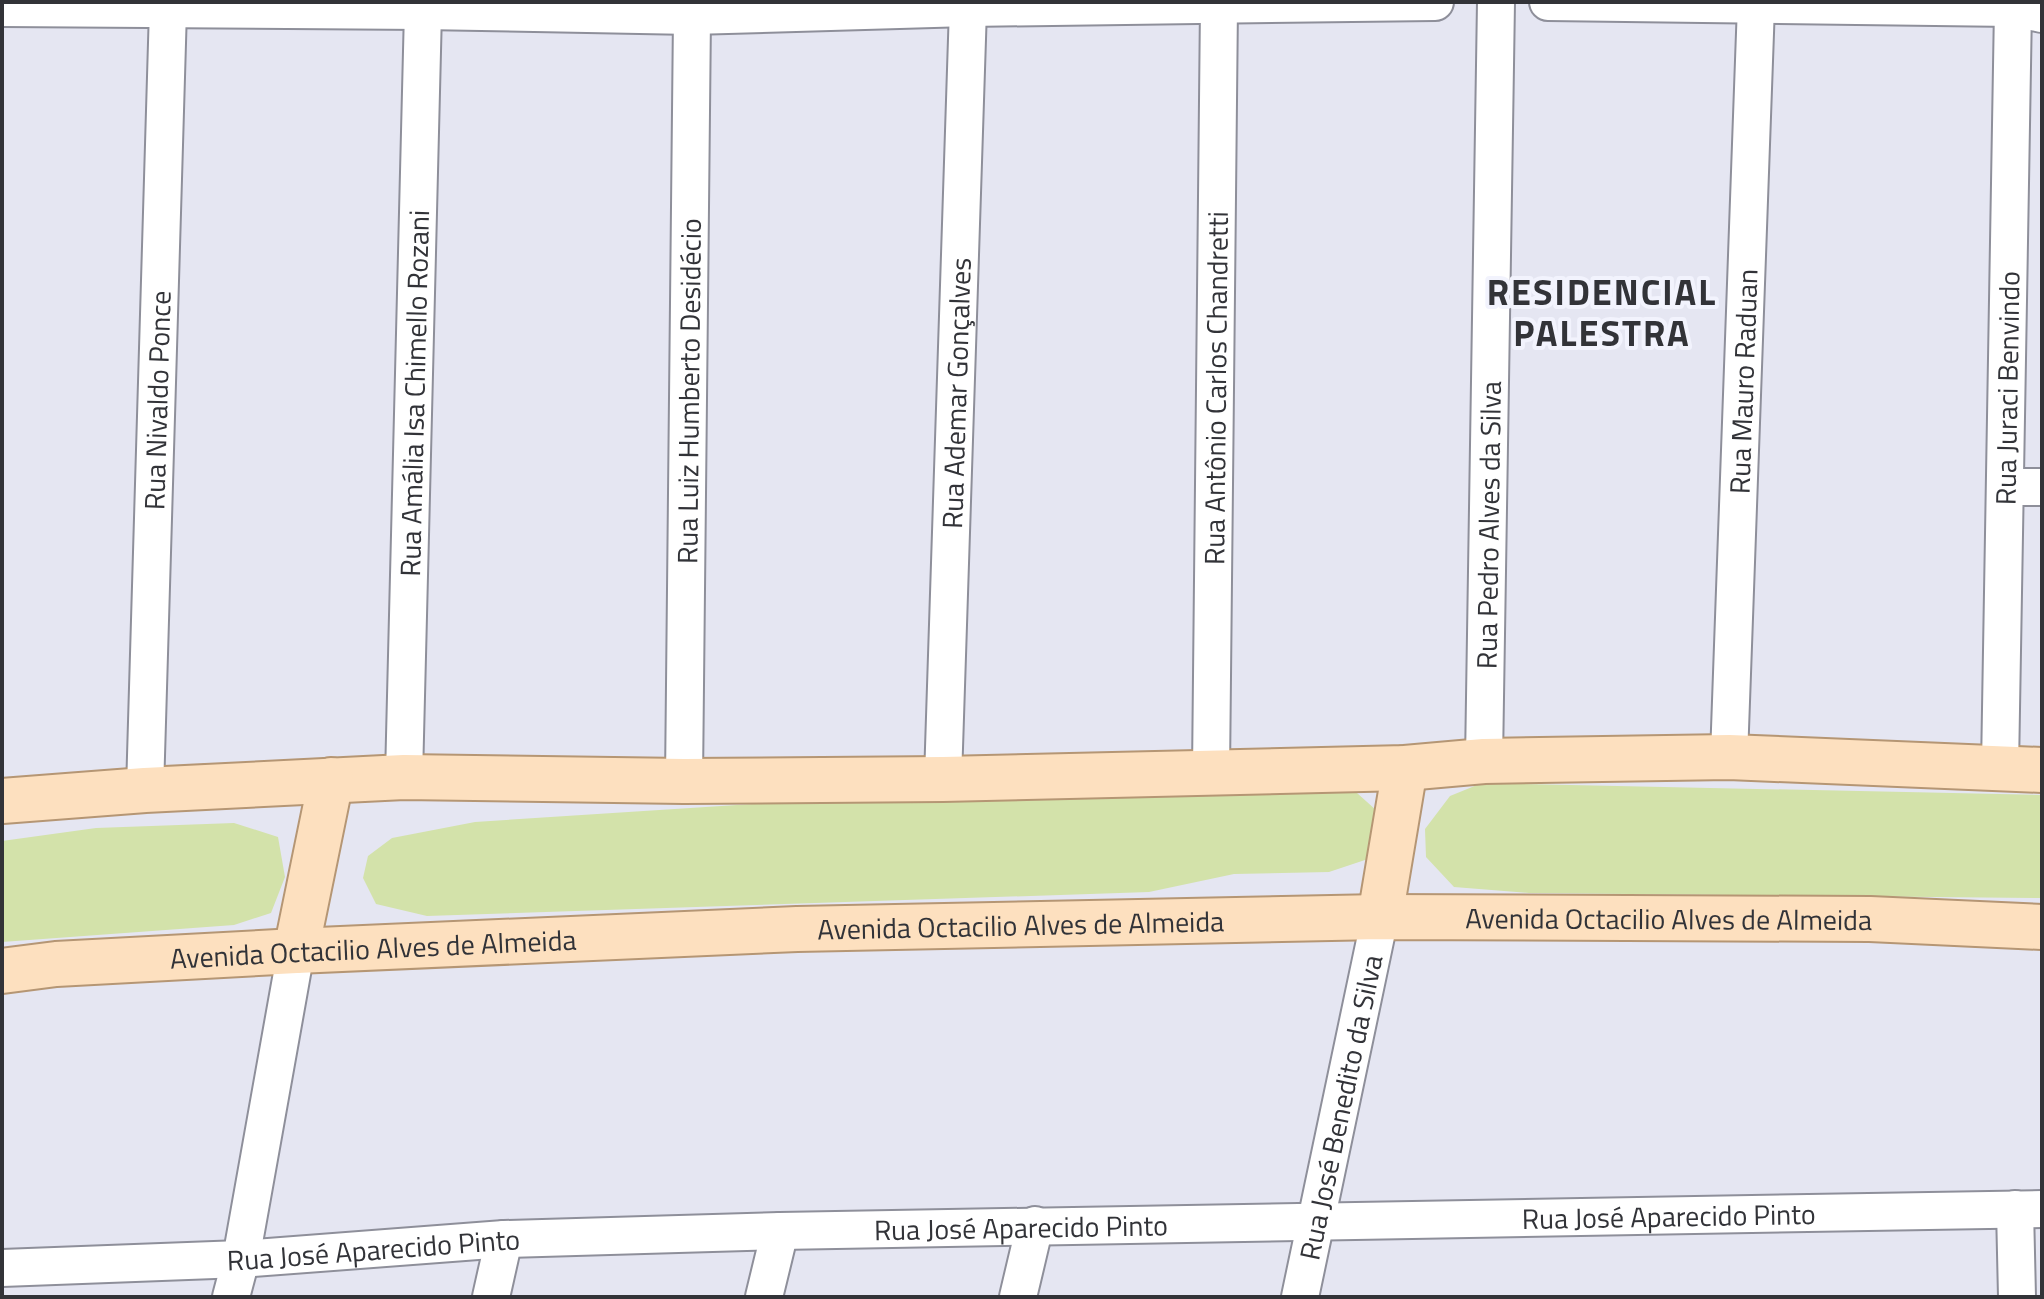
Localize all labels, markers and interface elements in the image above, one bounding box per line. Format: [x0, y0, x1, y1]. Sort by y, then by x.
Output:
street label: Rua Amália Isa Chimello Rozani [387, 209, 440, 577]
street label: Rua Antônio Carlos Chandretti [1192, 211, 1238, 565]
street label: Rua Luiz Humberto Desidécio [665, 218, 711, 564]
street label: Rua Ademar Gonçalves [930, 257, 981, 529]
district label: RESIDENCIAL PALESTRA [1487, 264, 1717, 360]
street label: Rua Mauro Raduan [1717, 268, 1768, 495]
street label: Rua Juraci Benvindo [1983, 271, 2030, 505]
street label: Rua Nivaldo Ponce [132, 290, 181, 510]
street label: Rua Pedro Alves da Silva [1464, 381, 1512, 669]
street label: Avenida Octacilio Alves de Almeida [1465, 896, 1872, 941]
street label: Avenida Octacilio Alves de Almeida [817, 899, 1224, 950]
street label: Avenida Octacilio Alves de Almeida [169, 917, 577, 979]
street label: Rua José Benedito da Silva [1287, 951, 1393, 1264]
street label: Rua José Aparecido Pinto [1522, 1191, 1816, 1240]
street label: Rua José Aparecido Pinto [874, 1203, 1168, 1251]
street label: Rua José Aparecido Pinto [226, 1217, 521, 1281]

